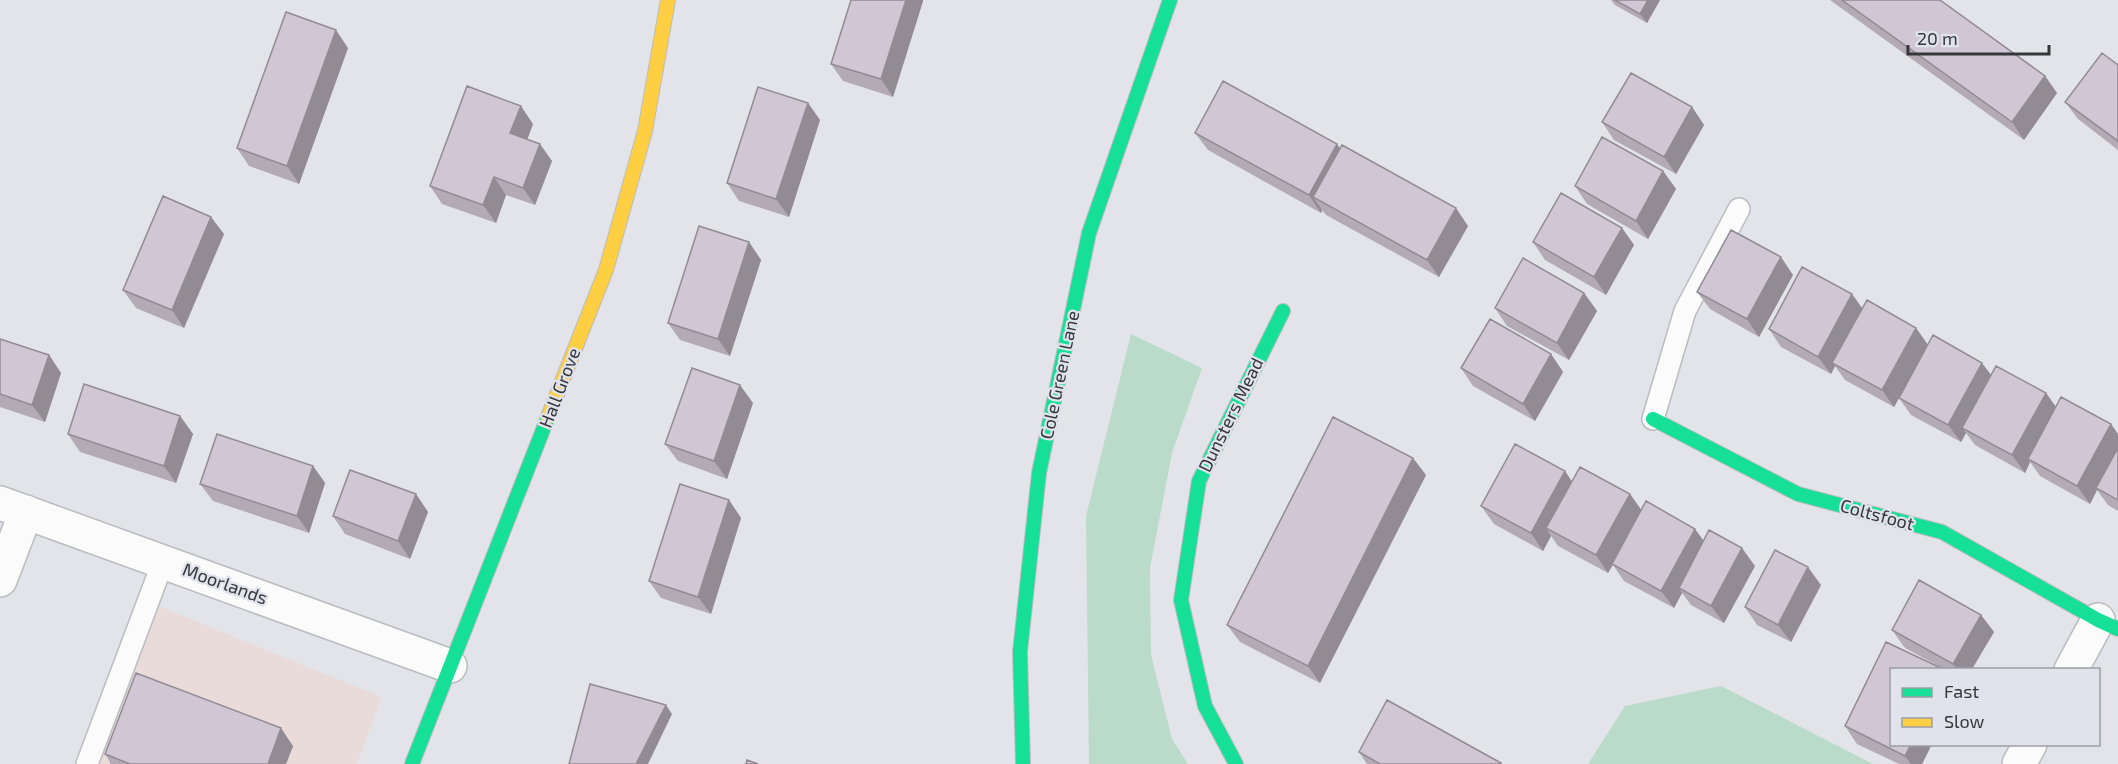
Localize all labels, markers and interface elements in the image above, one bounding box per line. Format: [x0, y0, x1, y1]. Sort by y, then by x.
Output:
scale bar [1908, 18, 2049, 56]
text: 20 m [1917, 27, 1958, 49]
street label: Cole Green Lane [1035, 309, 1083, 441]
street label: Hall Grove [534, 345, 584, 431]
street label: Dunsters Mead [1193, 354, 1267, 475]
street label: Coltsfoot [1838, 494, 1917, 534]
street label: Moorlands [180, 558, 271, 609]
legend [1890, 668, 2100, 746]
text: Fast [1944, 680, 1979, 702]
text: Slow [1944, 710, 1985, 732]

